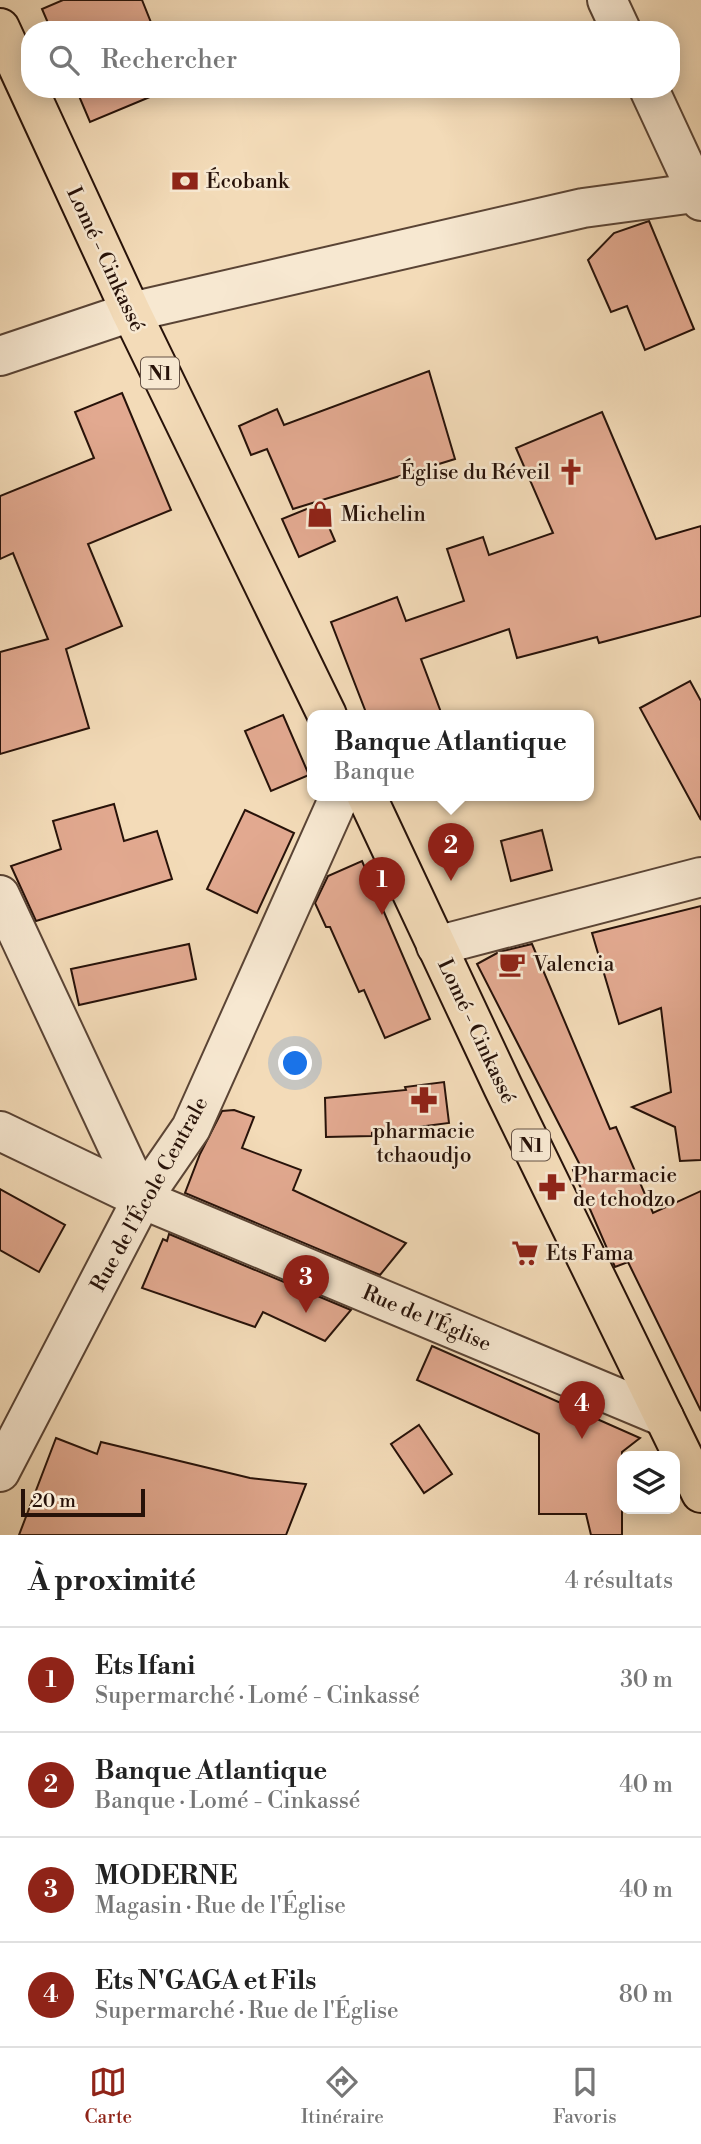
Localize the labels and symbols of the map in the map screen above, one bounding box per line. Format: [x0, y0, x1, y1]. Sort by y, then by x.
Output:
bank icon: Écobank [170, 166, 200, 196]
place label: Écobank [206, 167, 290, 195]
street label: Lomé - Cinkassé [60, 183, 150, 336]
road number: N1 [141, 358, 179, 388]
church icon: Église du Réveil [556, 457, 586, 487]
place label: Église du Réveil [400, 458, 550, 486]
shop icon: Michelin [305, 499, 335, 529]
place label: Michelin [341, 502, 426, 528]
pin: 2 [428, 823, 474, 881]
pin: 1 [359, 857, 405, 915]
cafe icon: Valencia [497, 949, 527, 979]
place label: Valencia [532, 952, 615, 978]
street label: Lomé - Cinkassé [431, 955, 521, 1108]
your location [278, 1046, 312, 1080]
pharmacy icon: pharmacie tchaoudjo [409, 1085, 439, 1115]
street label: Rue de l'École Centrale [84, 1092, 214, 1296]
place label: pharmacie tchaoudjo [373, 1119, 475, 1169]
road number: N1 [512, 1130, 550, 1161]
place label: Pharmacie de tchodzo [573, 1163, 677, 1213]
pharmacy icon: Pharmacie de tchodzo [537, 1172, 567, 1202]
supermarket icon: Ets Fama [510, 1238, 540, 1268]
place label: Ets Fama [546, 1241, 634, 1267]
pin: 3 [283, 1255, 329, 1313]
street label: Rue de l'Église [358, 1278, 496, 1358]
pin: 4 [559, 1381, 605, 1439]
scale bar [21, 1486, 145, 1518]

